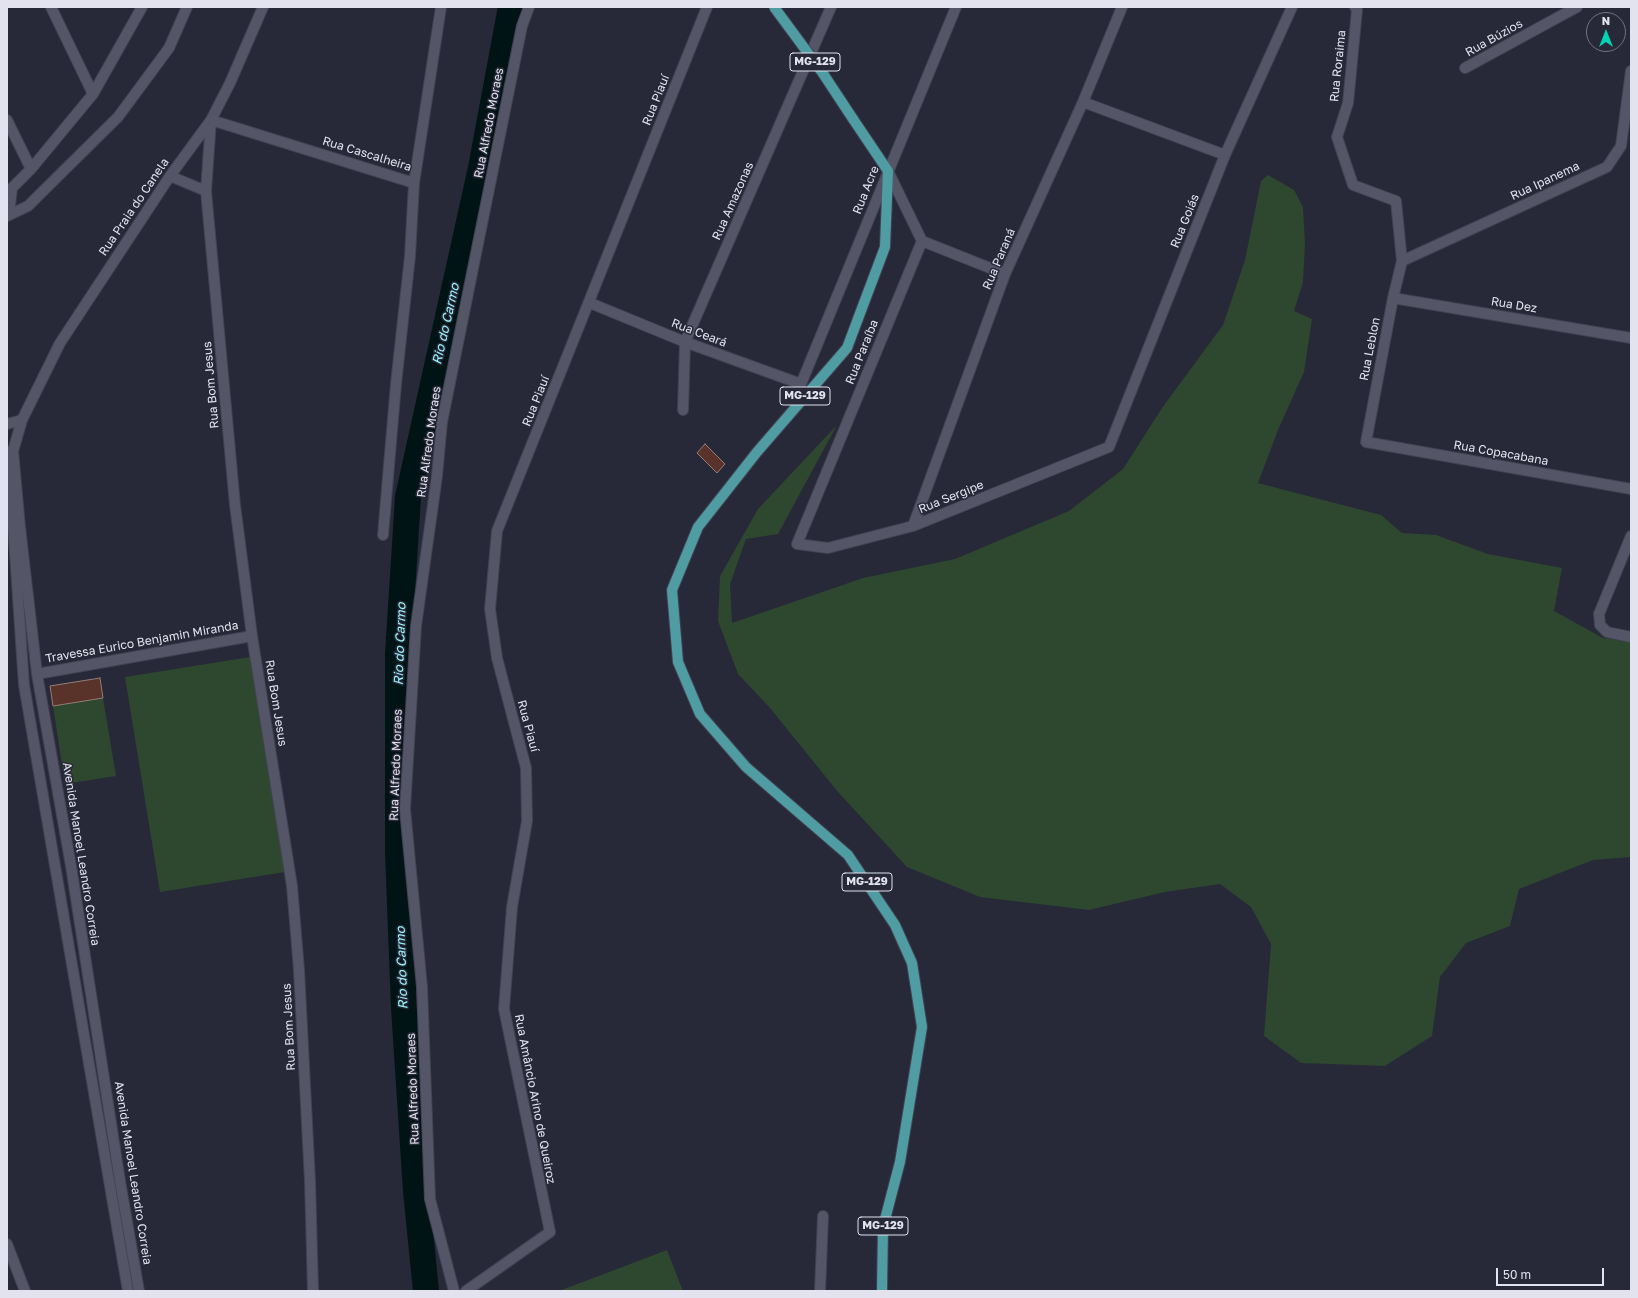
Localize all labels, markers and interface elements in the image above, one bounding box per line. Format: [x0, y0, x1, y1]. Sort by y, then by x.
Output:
north arrow [1586, 12, 1626, 52]
text: N [1602, 14, 1610, 27]
street label: Rua Búzios [1463, 16, 1525, 60]
street label: Rua Roraima [1327, 29, 1349, 103]
road number: MG-129 [790, 53, 840, 71]
street label: Rua Alfredo Moraes [471, 67, 507, 179]
street label: Rua Piauí [639, 73, 673, 127]
street label: Rua Cascalheira [321, 134, 413, 174]
street label: Rua Praia do Canela [96, 155, 172, 259]
street label: Rua Ipanema [1508, 159, 1582, 203]
street label: Rua Amazonas [709, 160, 757, 242]
street label: Rua Acre [850, 164, 882, 216]
street label: Rua Goiás [1168, 192, 1202, 250]
street label: Rua Paraná [980, 226, 1018, 292]
water label: Rio do Carmo [429, 282, 463, 366]
street label: Rua Dez [1490, 294, 1538, 316]
street label: Rua Ceará [669, 316, 729, 350]
street label: Rua Leblon [1357, 316, 1383, 382]
street label: Rua Paraíba [843, 318, 881, 386]
street label: Rua Bom Jesus [200, 341, 222, 429]
street label: Rua Piauí [519, 374, 553, 428]
street label: Rua Alfredo Moraes [414, 386, 444, 498]
road number: MG-129 [780, 387, 830, 405]
street label: Rua Copacabana [1452, 438, 1550, 468]
street label: Rua Sergipe [916, 477, 986, 517]
water label: Rio do Carmo [391, 602, 409, 686]
street label: Travessa Eurico Benjamin Miranda [44, 618, 240, 666]
street label: Rua Bom Jesus [262, 659, 290, 747]
street label: Rua Piauí [514, 698, 542, 754]
street label: Rua Alfredo Moraes [387, 709, 405, 821]
street label: Avenida Manoel Leandro Correia [59, 761, 103, 947]
road number: MG-129 [842, 873, 892, 891]
water label: Rio do Carmo [393, 926, 411, 1010]
street label: Rua Bom Jesus [280, 983, 298, 1071]
street label: Rua Amâncio Arino de Queiroz [511, 1013, 559, 1185]
street label: Rua Alfredo Moraes [404, 1033, 422, 1145]
street label: Avenida Manoel Leandro Correia [111, 1080, 155, 1266]
road number: MG-129 [858, 1217, 908, 1235]
scale bar [1498, 1260, 1606, 1286]
text: 50 m [1503, 1267, 1531, 1282]

